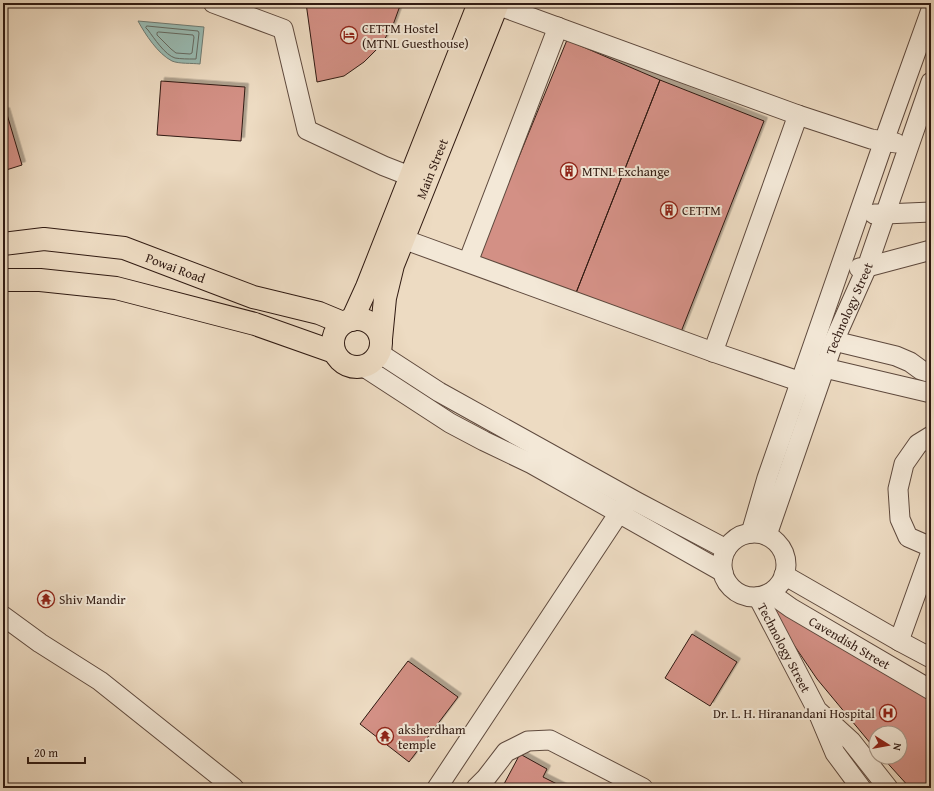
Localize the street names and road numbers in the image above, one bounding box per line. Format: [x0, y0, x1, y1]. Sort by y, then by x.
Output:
street label: Main Street [411, 135, 452, 202]
street label: Powai Road [143, 248, 208, 288]
street label: Technology Street [821, 260, 877, 357]
street label: Technology Street [753, 599, 816, 696]
street label: Cavendish Street [806, 611, 894, 674]

